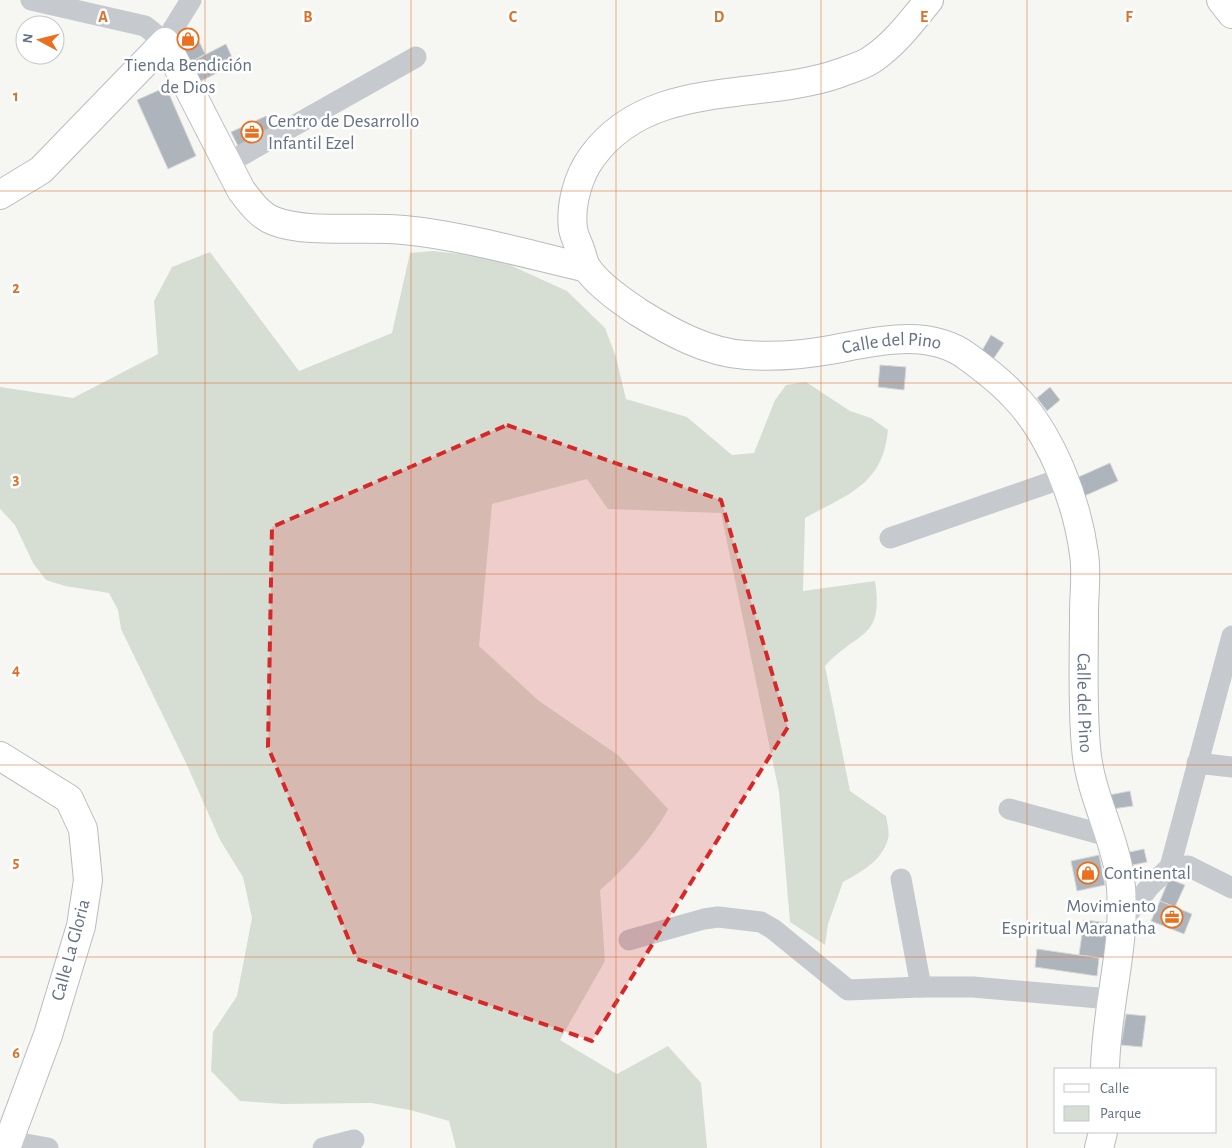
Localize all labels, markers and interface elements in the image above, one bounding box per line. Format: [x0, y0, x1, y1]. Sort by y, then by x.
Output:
text: A [98, 9, 108, 25]
text: B [303, 9, 313, 25]
text: C [509, 9, 518, 25]
text: D [714, 9, 725, 25]
text: E [920, 9, 928, 25]
text: F [1125, 9, 1133, 25]
north arrow [15, 15, 65, 65]
shop icon: Tienda Bendición de Dios [176, 27, 200, 51]
text: N [21, 33, 36, 44]
place label: Tienda Bendición de Dios [124, 56, 252, 97]
text: 1 [13, 88, 19, 104]
place label: Centro de Desarrollo Infantil Ezel [268, 112, 419, 153]
office icon: Centro de Desarrollo Infantil Ezel [240, 120, 264, 144]
text: 2 [12, 280, 20, 296]
street label: Calle del Pino [840, 330, 943, 357]
text: 3 [13, 471, 20, 487]
street label: Calle del Pino [1074, 653, 1096, 754]
text: 4 [12, 662, 20, 678]
text: 5 [13, 854, 20, 870]
shop icon: Continental [1076, 861, 1100, 885]
place label: Continental [1104, 864, 1191, 883]
street label: Calle La Gloria [48, 897, 94, 1003]
place label: Movimiento Espiritual Maranatha [1001, 897, 1156, 938]
office icon: Movimiento Espiritual Maranatha [1160, 905, 1184, 929]
text: 6 [12, 1045, 20, 1061]
legend [1054, 1068, 1217, 1133]
text: Calle [1100, 1081, 1129, 1096]
text: Parque [1100, 1106, 1141, 1121]

